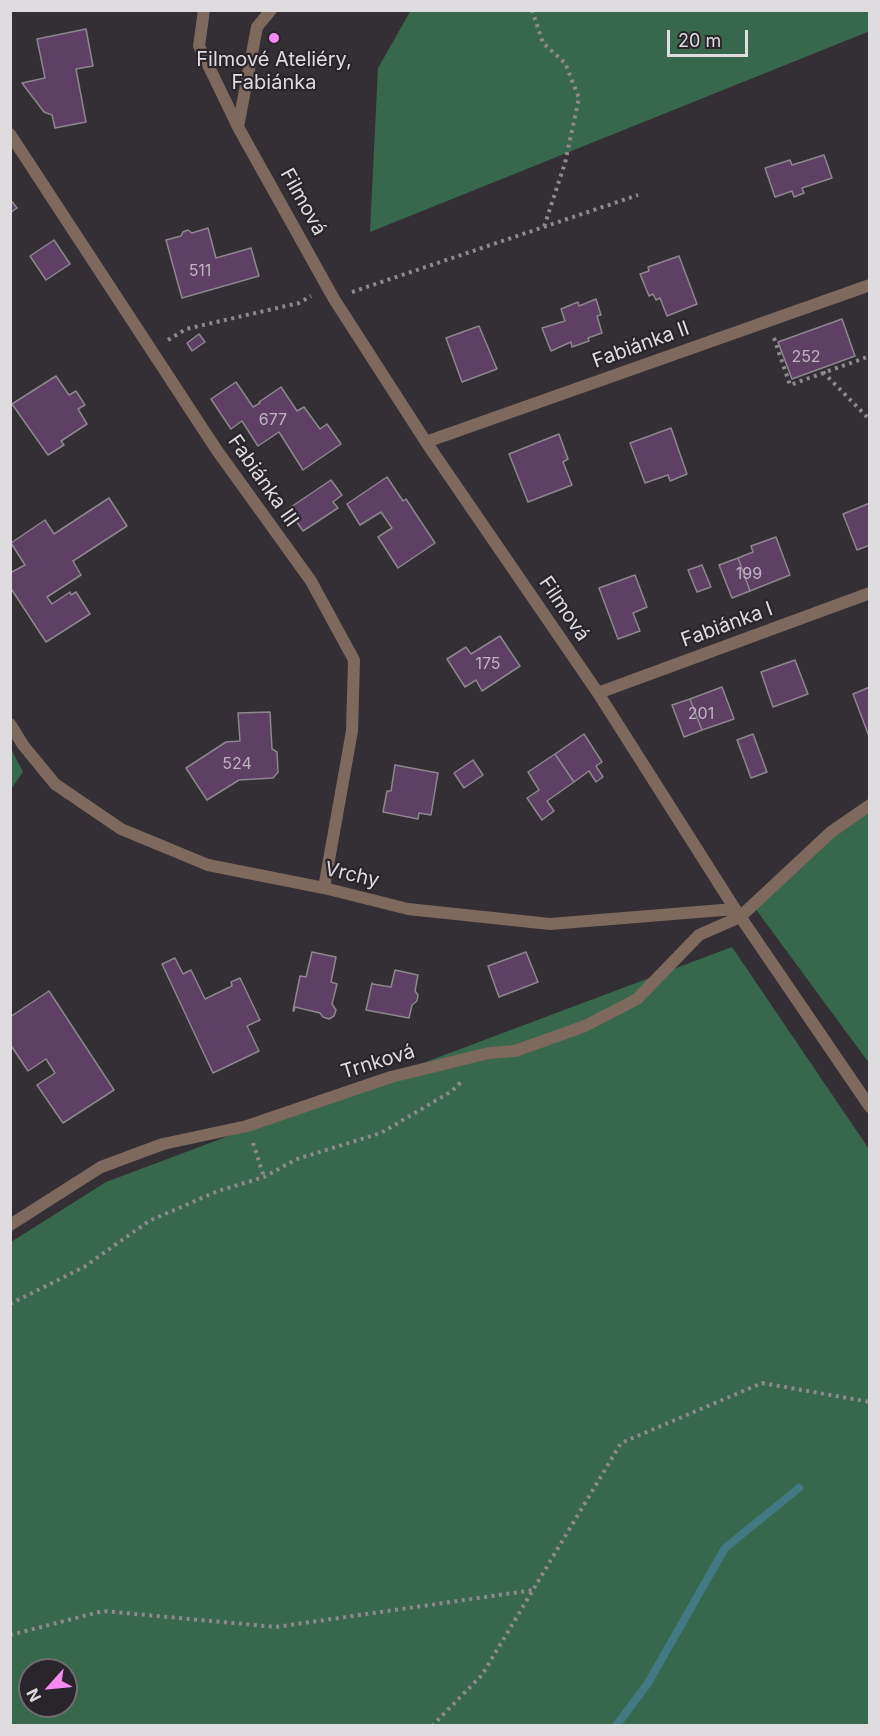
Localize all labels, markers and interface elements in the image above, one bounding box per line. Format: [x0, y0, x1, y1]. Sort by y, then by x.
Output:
scale bar [670, 18, 751, 56]
text: 20 m [678, 30, 721, 51]
marker: Filmové Ateliéry, Fabiánka [267, 31, 281, 45]
place label: Filmové Ateliéry, Fabiánka [196, 48, 352, 95]
street label: Filmová [275, 164, 331, 240]
house number: 511 [189, 261, 211, 281]
street label: Fabiánka II [589, 316, 693, 374]
house number: 252 [791, 347, 821, 367]
house number: 677 [259, 410, 287, 430]
street label: Fabiánka III [223, 430, 303, 532]
house number: 199 [736, 564, 762, 584]
street label: Filmová [534, 572, 594, 646]
street label: Fabiánka I [678, 597, 776, 653]
house number: 175 [475, 654, 501, 674]
house number: 201 [688, 704, 714, 724]
house number: 524 [222, 754, 252, 774]
street label: Vrchy [322, 857, 382, 893]
street label: Trnková [338, 1039, 418, 1085]
north arrow [18, 1658, 78, 1718]
text: N [22, 1685, 45, 1705]

